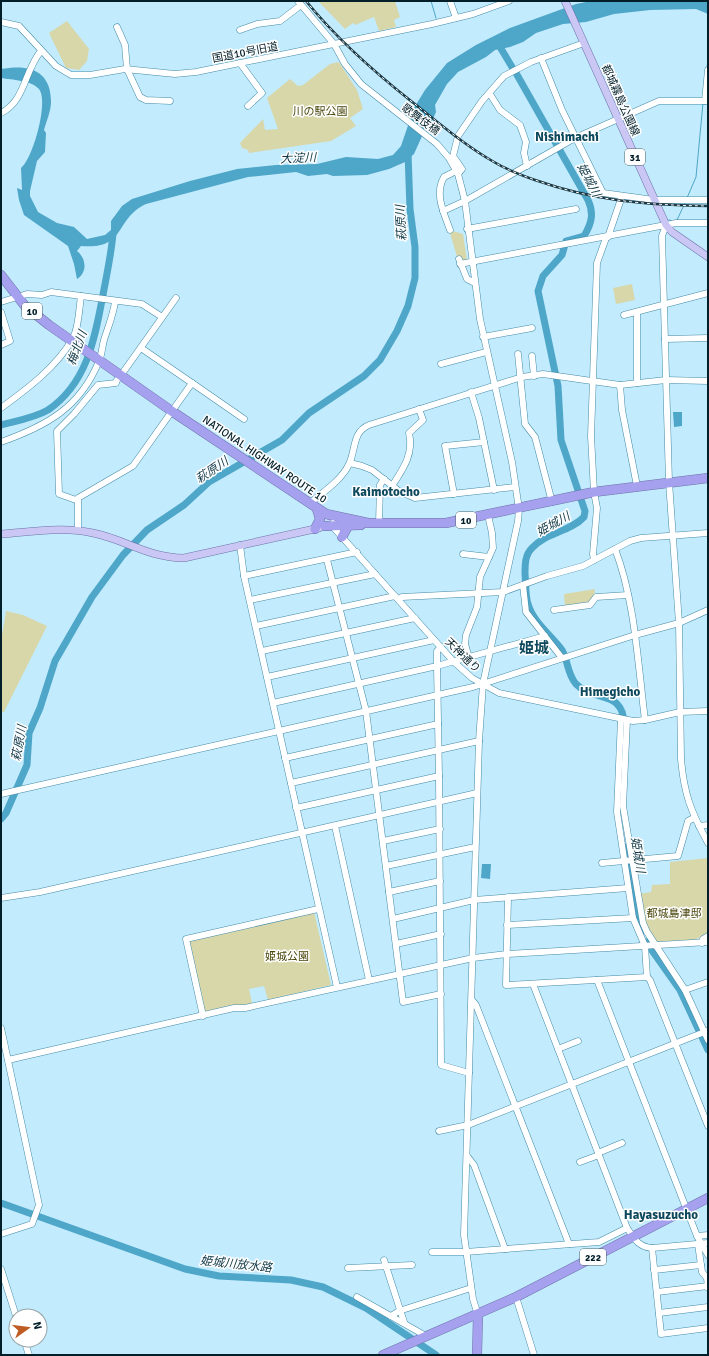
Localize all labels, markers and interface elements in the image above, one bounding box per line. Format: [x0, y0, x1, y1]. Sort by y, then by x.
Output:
street label: 国道10号旧道 [211, 40, 279, 65]
street label: 都城霧島公園線 [599, 62, 642, 138]
street label: 歌舞伎橋 [399, 101, 442, 138]
park label: 川の駅公園 [293, 105, 348, 118]
district label: Nishimachi [535, 129, 599, 145]
road number: 31 [625, 149, 645, 165]
water label: 大淀川 [280, 150, 318, 167]
water label: 姫城川 [573, 161, 605, 201]
water label: 萩原川 [393, 203, 410, 241]
road number: 10 [22, 303, 42, 319]
water label: 梅北川 [64, 327, 91, 368]
street label: NATIONAL HIGHWAY ROUTE 10 [200, 413, 329, 506]
water label: 萩原川 [193, 453, 233, 487]
district label: Kaimotocho [352, 484, 420, 500]
water label: 姫城川 [534, 508, 574, 540]
road number: 10 [456, 512, 476, 528]
street label: 天神通り [442, 635, 483, 675]
district label: 姫城 [519, 639, 549, 657]
district label: Himegicho [580, 684, 641, 700]
water label: 萩原川 [9, 722, 30, 762]
water label: 姫城川 [627, 836, 648, 876]
park label: 都城島津邸 [647, 907, 702, 920]
park label: 姫城公園 [265, 950, 309, 963]
district label: Hayasuzucho [624, 1207, 698, 1223]
road number: 222 [580, 1249, 606, 1265]
water label: 姫城川放水路 [199, 1253, 274, 1276]
north arrow [8, 1308, 48, 1348]
text: N [30, 1320, 44, 1331]

